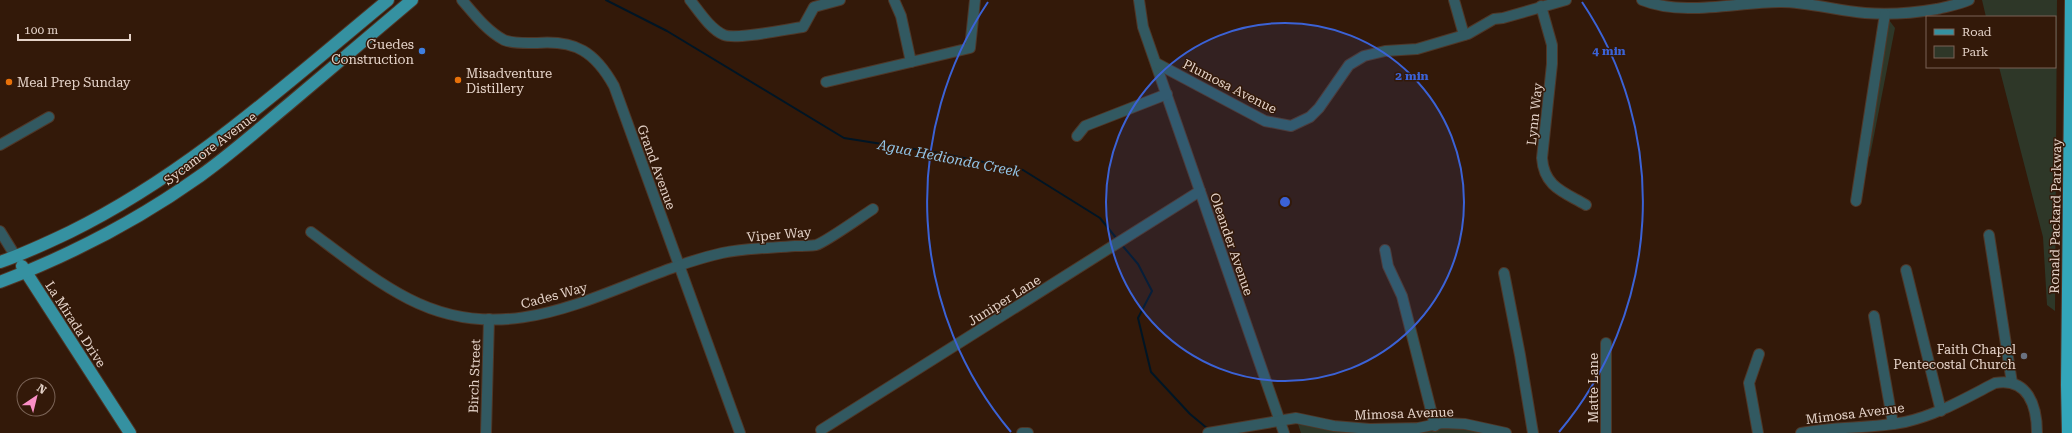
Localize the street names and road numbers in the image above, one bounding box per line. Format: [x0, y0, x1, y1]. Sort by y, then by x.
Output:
street label: Plumosa Avenue [1180, 56, 1279, 117]
street label: Lynn Way [1524, 82, 1545, 146]
street label: Sycamore Avenue [161, 109, 259, 188]
street label: Grand Avenue [634, 123, 679, 212]
street label: Ronald Packard Parkway [2047, 138, 2064, 294]
street label: Oleander Avenue [1207, 191, 1256, 297]
street label: Viper Way [746, 224, 812, 245]
street label: Juniper Lane [965, 272, 1043, 329]
street label: La Mirada Drive [42, 278, 109, 370]
street label: Cades Way [519, 279, 589, 312]
street label: Birch Street [466, 338, 483, 413]
street label: Matte Lane [1586, 353, 1601, 423]
street label: Mimosa Avenue [1805, 400, 1905, 427]
street label: Mimosa Avenue [1354, 404, 1454, 423]

